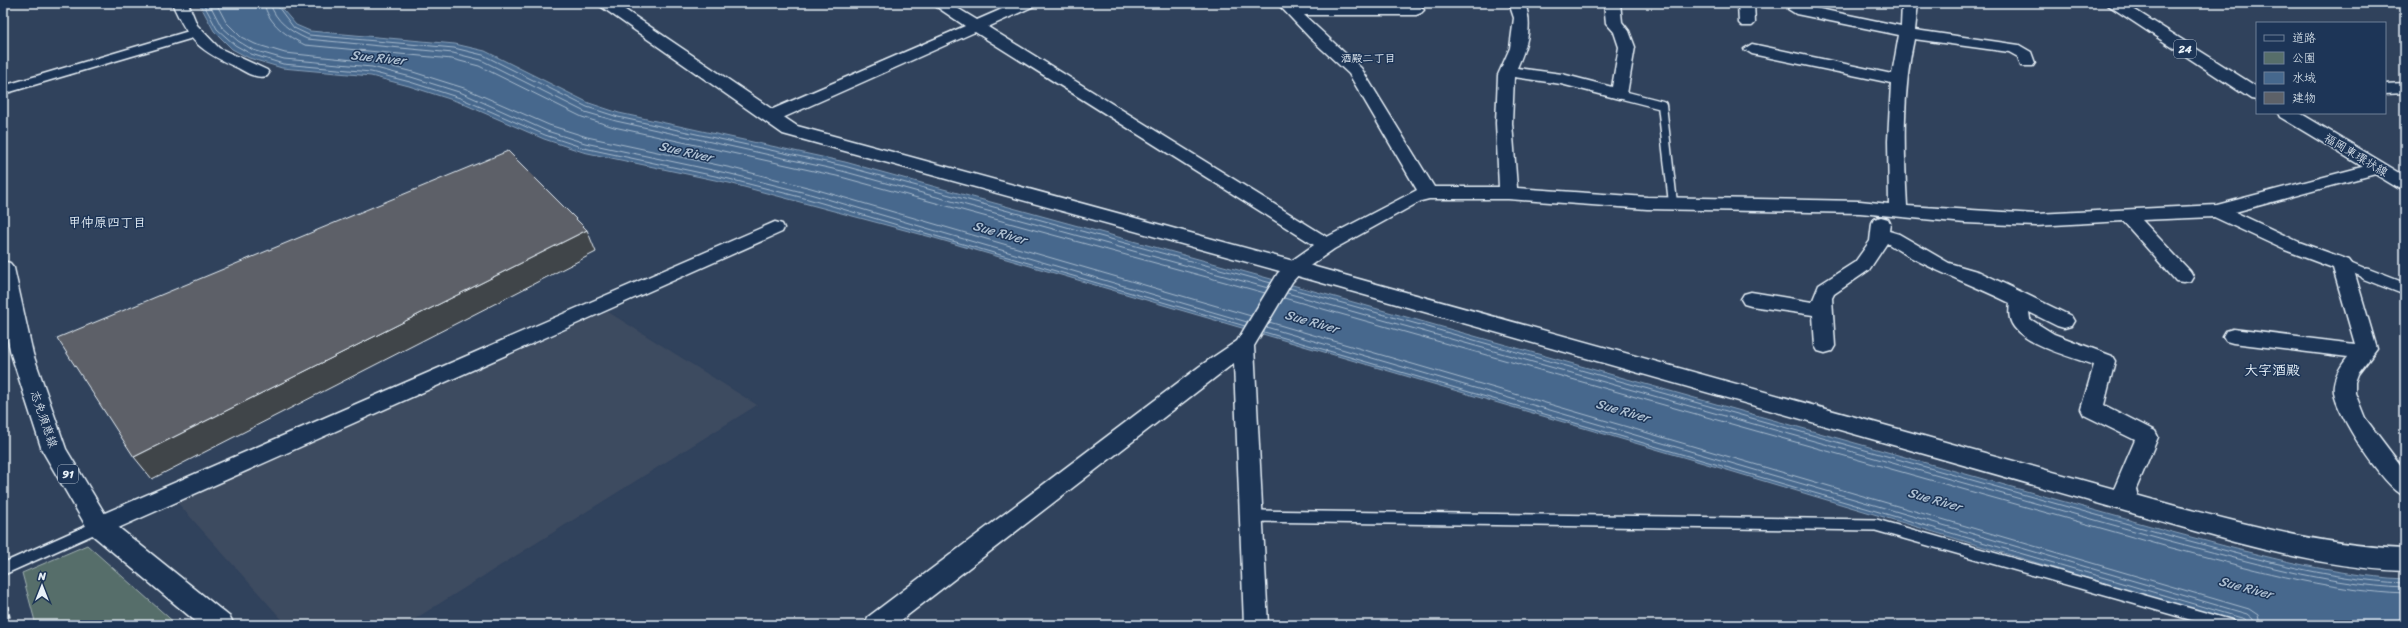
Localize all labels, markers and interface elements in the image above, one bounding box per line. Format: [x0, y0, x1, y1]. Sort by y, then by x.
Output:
legend [2256, 22, 2386, 114]
text: 道路 [2292, 27, 2316, 49]
road number: 24 [2174, 40, 2196, 58]
water label: Sue River [350, 43, 409, 72]
text: 公園 [2292, 47, 2316, 69]
district label: 酒殿二丁目 [1341, 49, 1396, 68]
text: 水域 [2292, 67, 2316, 89]
text: 建物 [2292, 87, 2316, 109]
street label: 福岡東環状線 [2319, 127, 2393, 183]
water label: Sue River [657, 134, 718, 169]
district label: 甲仲原四丁目 [68, 211, 146, 234]
water label: Sue River [970, 214, 1032, 252]
water label: Sue River [1282, 303, 1344, 341]
district label: 大字酒殿 [2244, 358, 2300, 383]
street label: 志免須恵線 [24, 387, 64, 451]
water label: Sue River [1593, 392, 1655, 430]
road number: 91 [58, 465, 78, 483]
water label: Sue River [1905, 481, 1967, 519]
north arrow [22, 566, 62, 606]
text: N [37, 567, 46, 586]
water label: Sue River [2216, 569, 2278, 606]

